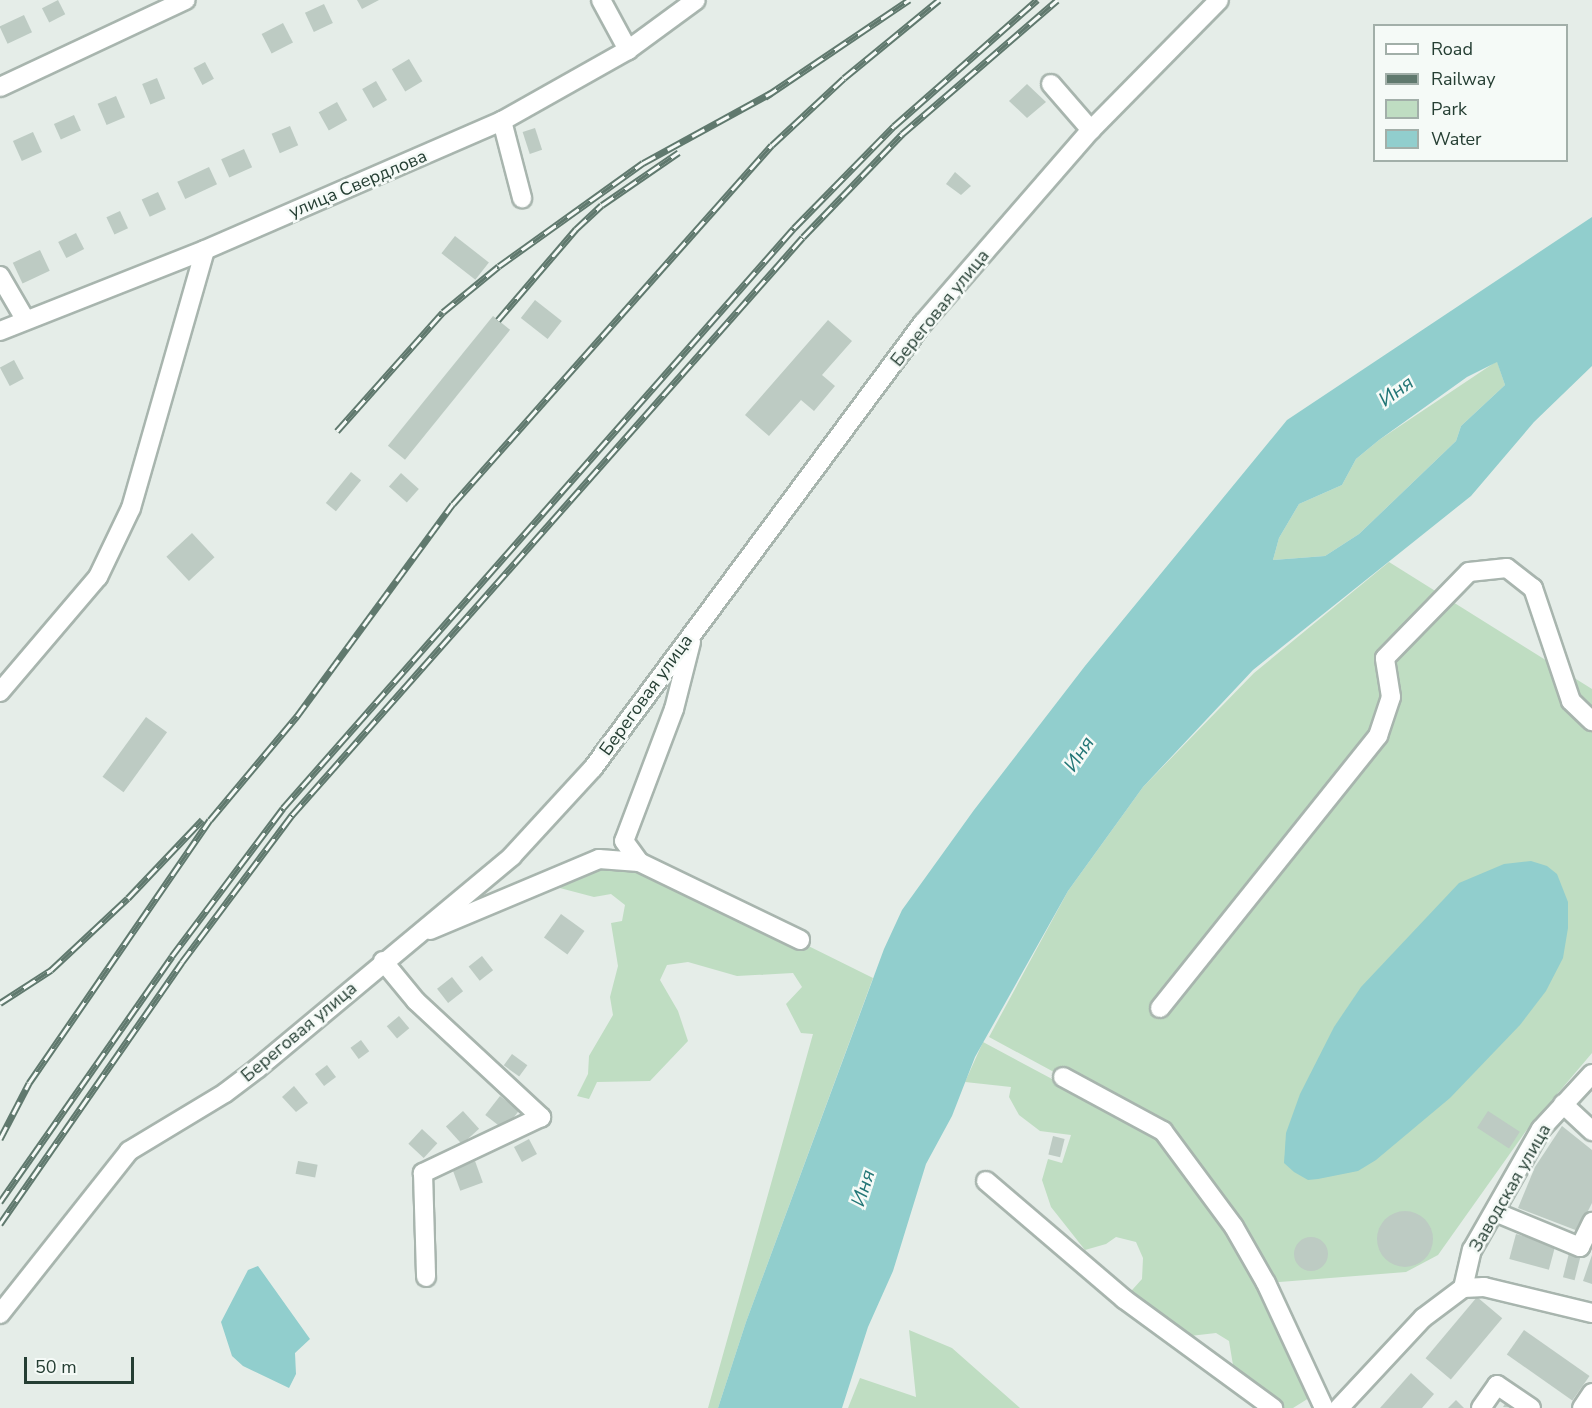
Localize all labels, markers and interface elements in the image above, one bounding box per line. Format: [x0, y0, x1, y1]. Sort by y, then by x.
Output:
legend [1373, 24, 1568, 162]
text: Road [1431, 37, 1473, 61]
text: Railway [1431, 67, 1496, 91]
text: Park [1431, 97, 1467, 121]
text: Water [1431, 127, 1482, 151]
street label: улица Свердлова [286, 145, 430, 223]
street label: Береговая улица [886, 245, 994, 371]
water label: Иня [1374, 370, 1418, 412]
street label: Береговая улица [595, 630, 697, 760]
water label: Иня [1059, 732, 1099, 776]
street label: Береговая улица [237, 977, 361, 1087]
street label: Заводская улица [1465, 1120, 1555, 1256]
water label: Иня [846, 1167, 880, 1209]
scale bar [27, 1345, 136, 1383]
text: 50 m [35, 1355, 77, 1379]

